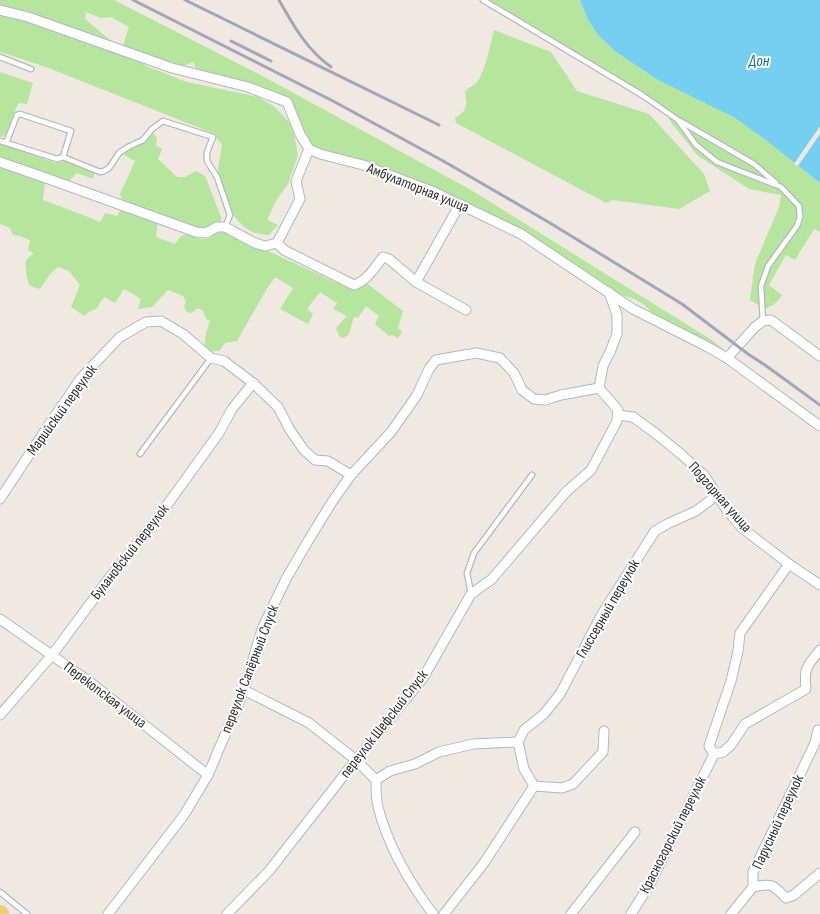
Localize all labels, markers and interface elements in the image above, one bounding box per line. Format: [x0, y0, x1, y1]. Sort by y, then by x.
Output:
water label: Дон [748, 52, 770, 71]
street label: Амбулаторная улица [363, 158, 472, 217]
street label: Марийский переулок [23, 361, 101, 459]
street label: Подгорная улица [684, 458, 756, 536]
street label: Булановский переулок [87, 500, 173, 604]
street label: Глиссерный переулок [572, 556, 644, 662]
street label: переулок Сапёрный Спуск [217, 602, 283, 736]
street label: Перекопская улица [60, 658, 150, 732]
street label: переулок Шефский Спуск [336, 666, 432, 782]
street label: Парусный переулок [748, 771, 808, 872]
street label: Красногорский переулок [635, 773, 711, 897]

